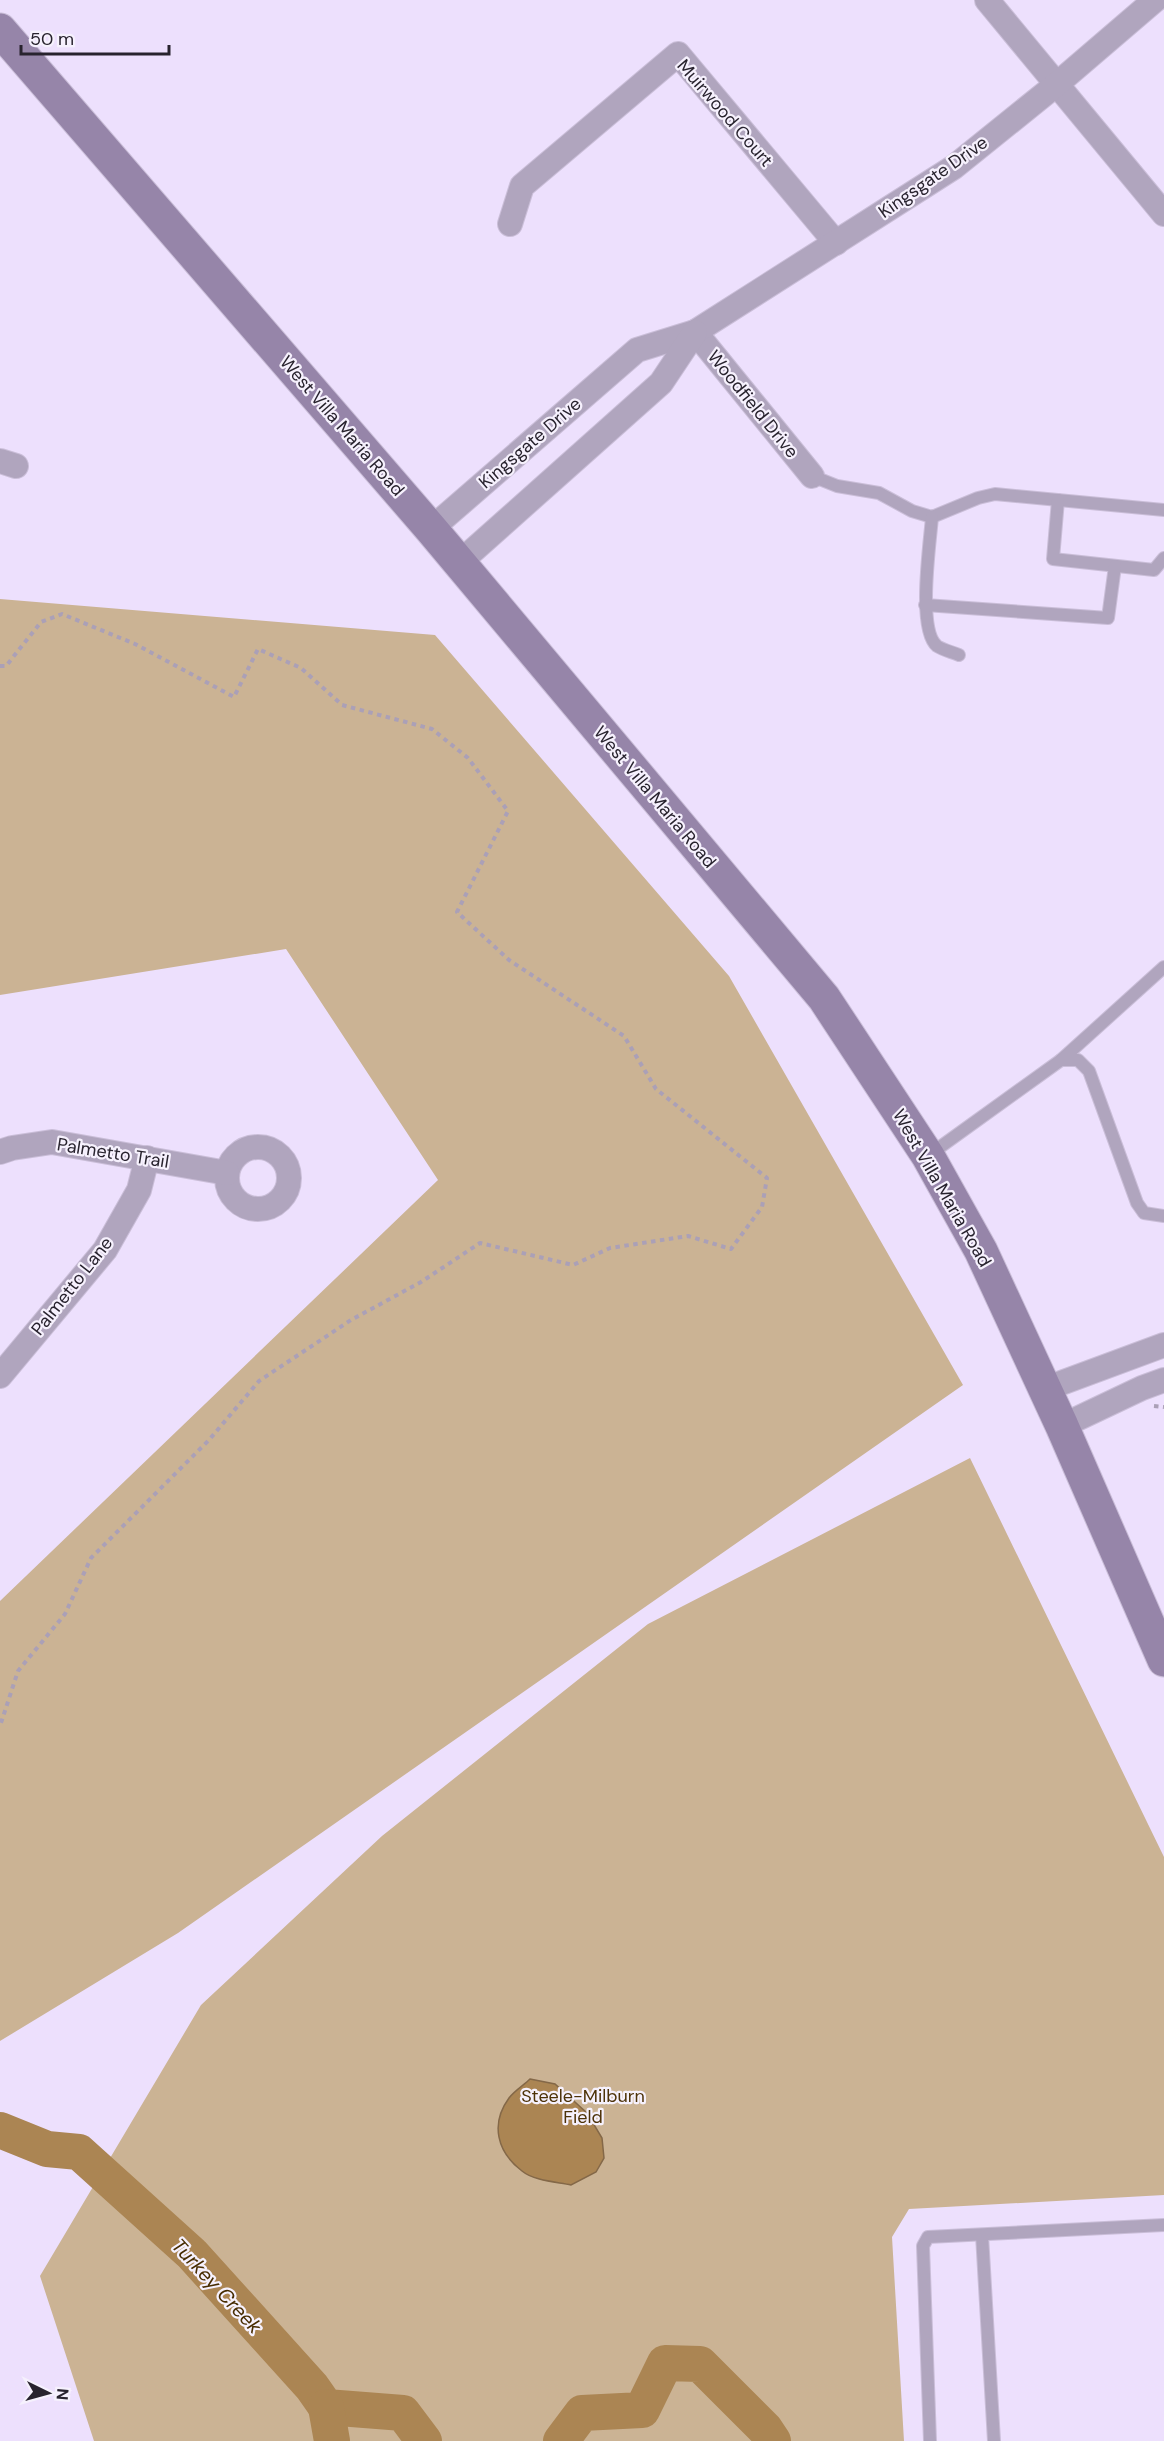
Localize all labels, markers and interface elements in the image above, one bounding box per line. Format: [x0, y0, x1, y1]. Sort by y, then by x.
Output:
scale bar [21, 18, 170, 56]
text: 50 m [30, 27, 74, 51]
street label: Muirwood Court [672, 54, 778, 172]
street label: Kingsgate Drive [874, 130, 992, 224]
street label: Woodfield Drive [702, 345, 804, 463]
street label: West Villa Maria Road [274, 351, 410, 501]
street label: Kingsgate Drive [474, 392, 586, 494]
street label: West Villa Maria Road [588, 721, 722, 873]
street label: West Villa Maria Road [887, 1105, 997, 1271]
street label: Palmetto Trail [55, 1132, 171, 1174]
street label: Palmetto Lane [26, 1232, 118, 1340]
park label: Steele-Milburn Field [521, 2084, 645, 2129]
water label: Turkey Creek [166, 2233, 268, 2340]
north arrow [18, 2363, 78, 2423]
text: N [51, 2388, 73, 2401]

